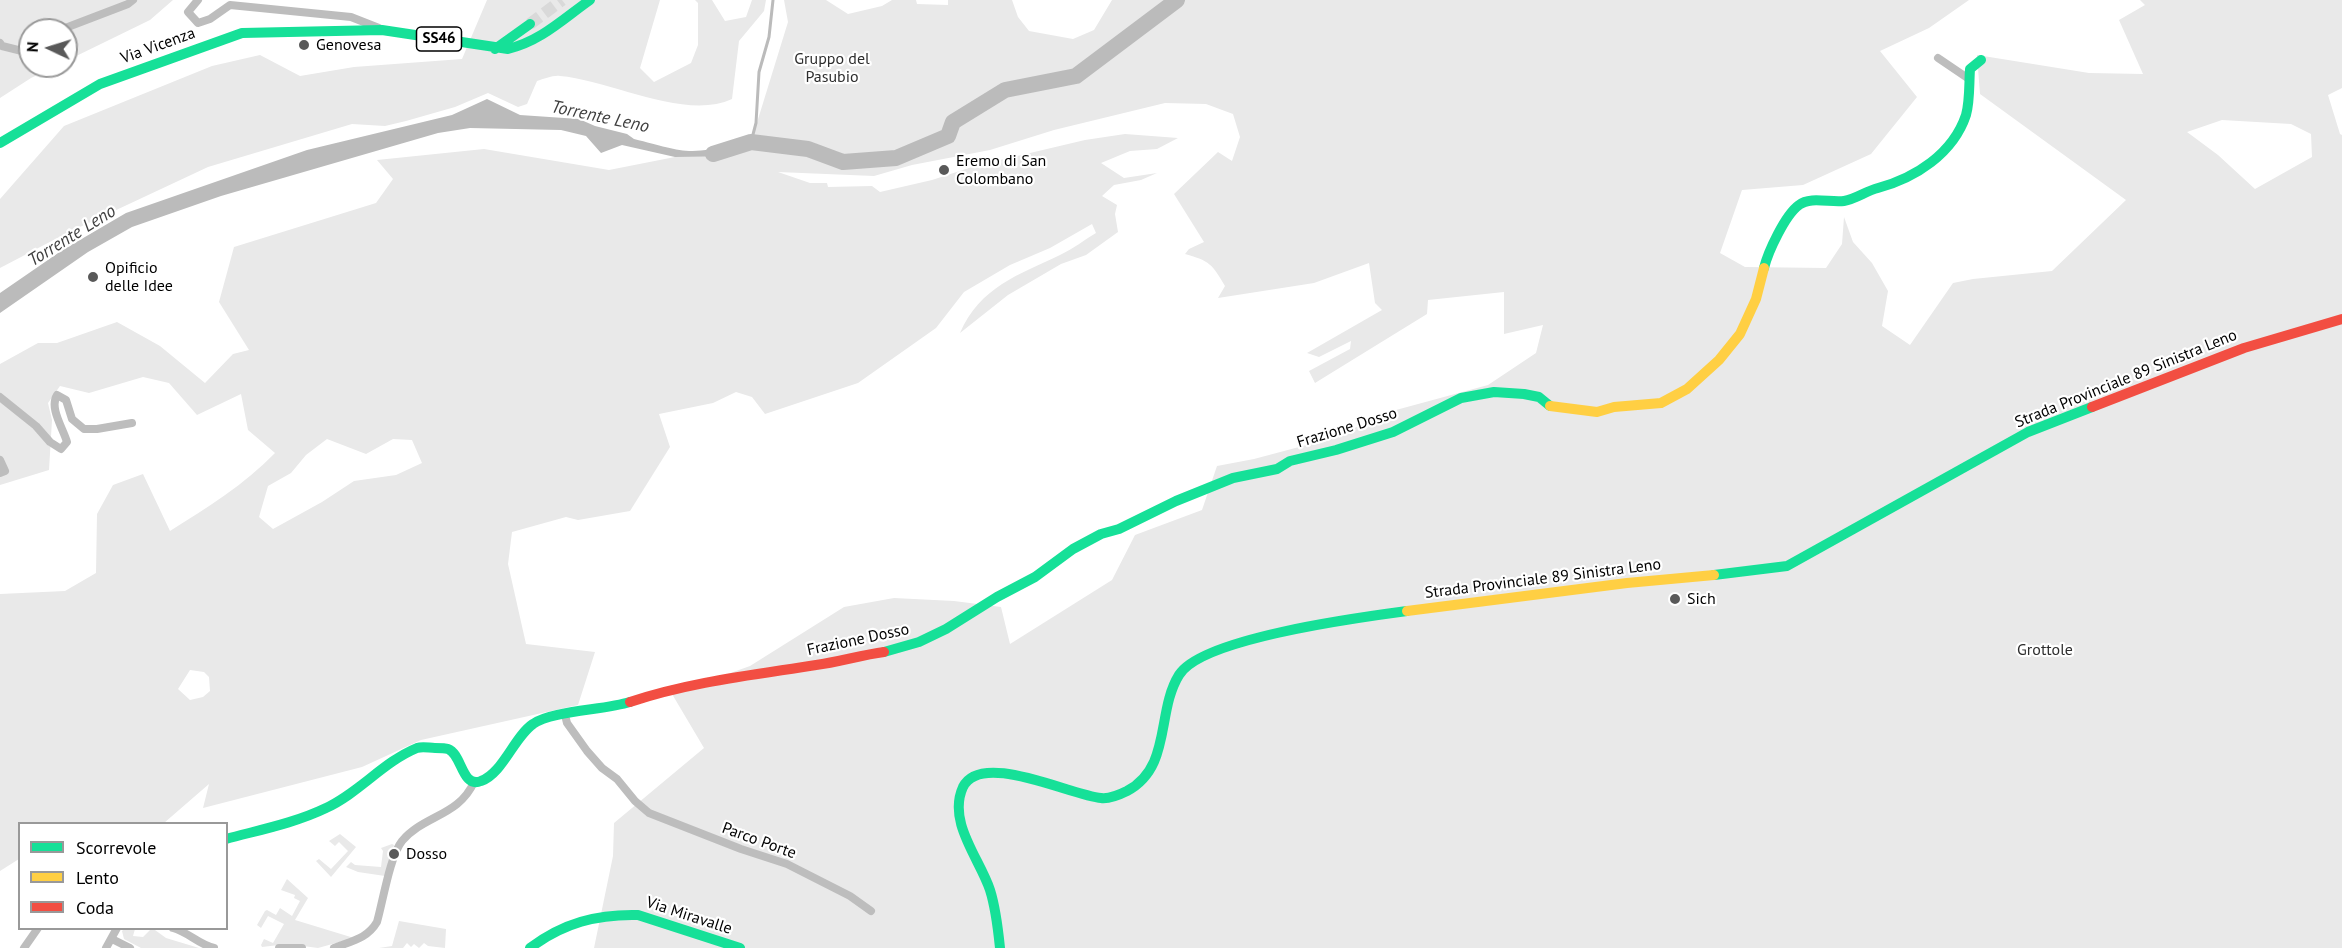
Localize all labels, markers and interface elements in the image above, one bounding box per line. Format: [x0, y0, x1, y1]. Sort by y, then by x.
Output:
north arrow [18, 18, 78, 78]
street label: Via Vicenza [118, 24, 198, 68]
road number: SS46 [416, 27, 462, 51]
place label: Genovesa [316, 35, 381, 55]
marker: Genovesa [297, 38, 311, 52]
text: N [22, 41, 42, 53]
park label: Gruppo del Pasubio [794, 49, 870, 87]
water label: Torrente Leno [549, 96, 651, 138]
place label: Eremo di San Colombano [956, 151, 1046, 189]
marker: Eremo di San Colombano [937, 163, 951, 177]
water label: Torrente Leno [24, 200, 120, 272]
place label: Opificio delle Idee [105, 258, 173, 296]
marker: Opificio delle Idee [86, 270, 100, 284]
street label: Strada Provinciale 89 Sinistra Leno [2012, 326, 2240, 432]
street label: Frazione Dosso [1295, 404, 1399, 452]
street label: Strada Provinciale 89 Sinistra Leno [1424, 555, 1662, 603]
place label: Sich [1687, 589, 1716, 609]
marker: Sich [1668, 592, 1682, 606]
street label: Frazione Dosso [805, 620, 911, 660]
park label: Grottole [2017, 640, 2073, 660]
street label: Parco Porte [719, 819, 799, 863]
legend [18, 822, 228, 930]
text: Scorrevole [76, 836, 156, 859]
place label: Dosso [406, 844, 447, 864]
marker: Dosso [387, 847, 401, 861]
text: Lento [76, 866, 119, 889]
street label: Via Miravalle [644, 893, 734, 939]
text: Coda [76, 896, 114, 919]

